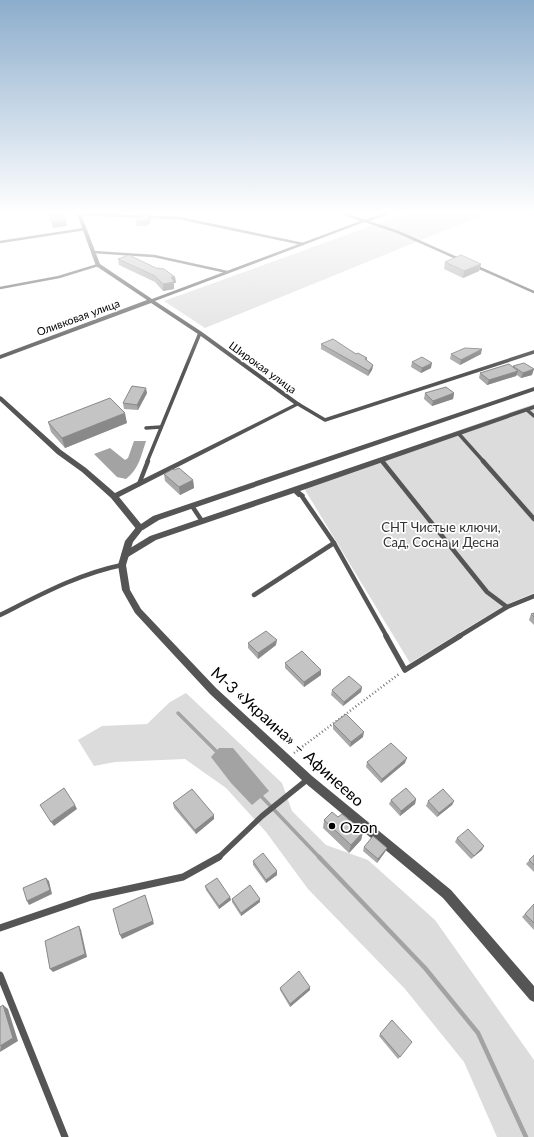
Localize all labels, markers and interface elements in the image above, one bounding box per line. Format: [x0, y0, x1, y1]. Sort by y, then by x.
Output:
street label: Оливковая улица [35, 296, 121, 338]
street label: Широкая улица [227, 338, 299, 396]
park label: СНТ Чистые ключи, Сад, Сосна и Десна [381, 519, 501, 550]
street label: М-3 «Украина» – Афинеево [208, 662, 368, 810]
place label: Ozon [340, 817, 378, 836]
marker: Ozon [327, 821, 337, 831]

